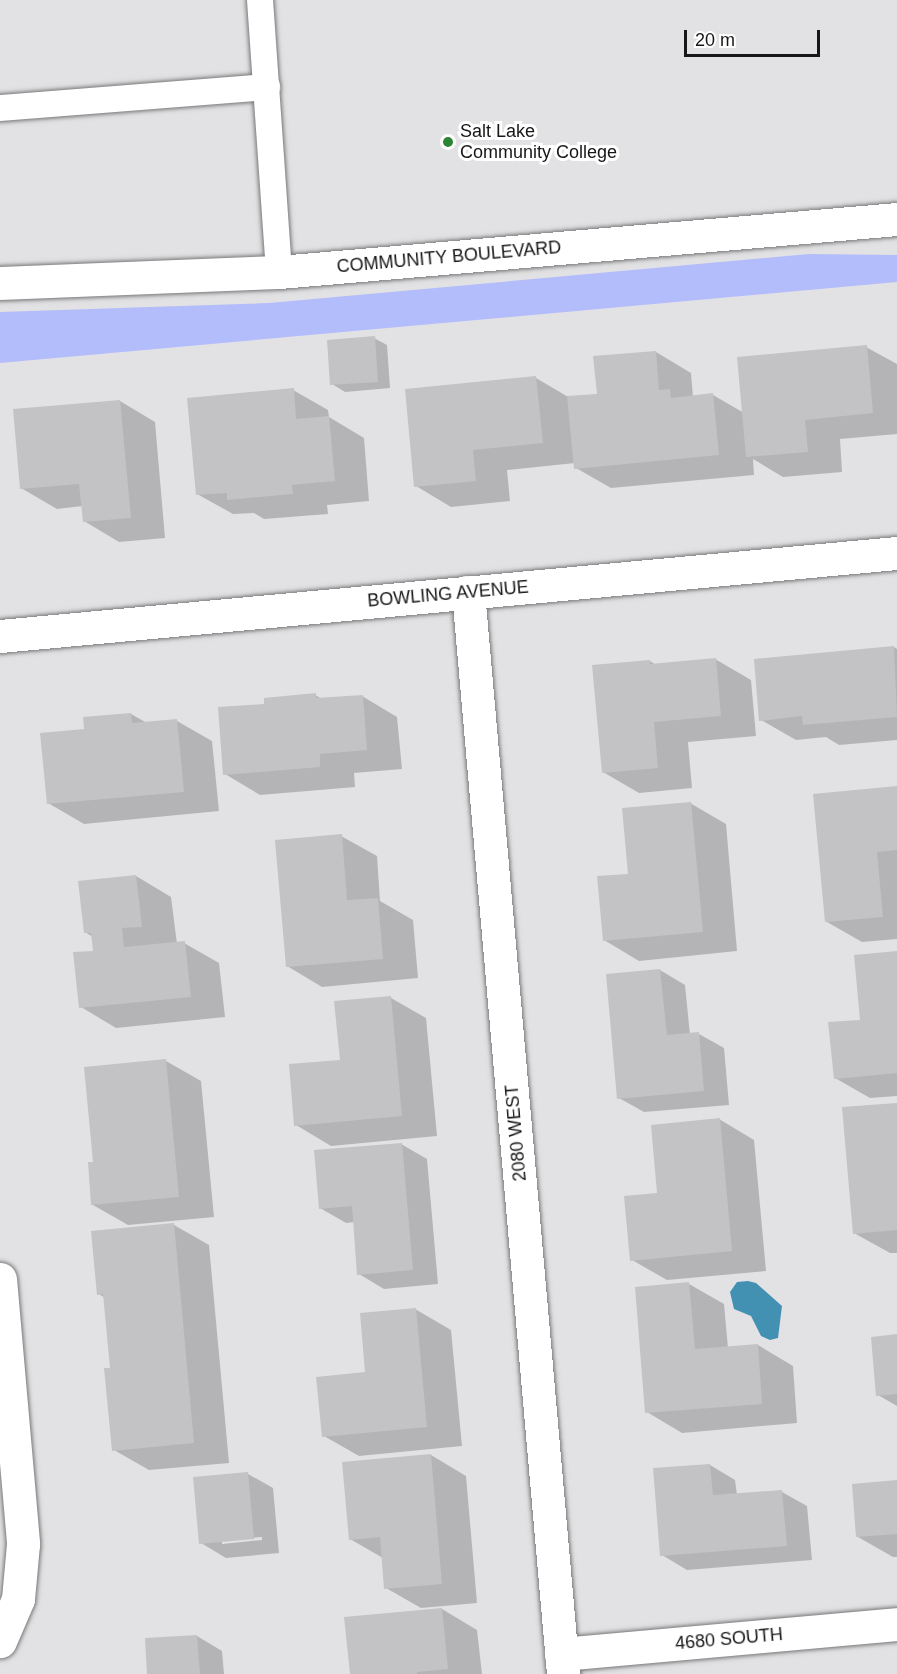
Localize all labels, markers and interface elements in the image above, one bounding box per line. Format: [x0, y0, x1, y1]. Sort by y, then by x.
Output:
scale bar [687, 18, 824, 56]
text: 20 m [695, 30, 735, 50]
place label: Salt Lake Community College [460, 121, 617, 164]
marker: Salt Lake Community College [441, 135, 455, 149]
street label: COMMUNITY BOULEVARD [336, 236, 562, 278]
street label: BOWLING AVENUE [366, 576, 530, 612]
street label: 2080 WEST [501, 1084, 531, 1182]
street label: 4680 SOUTH [674, 1624, 784, 1654]

